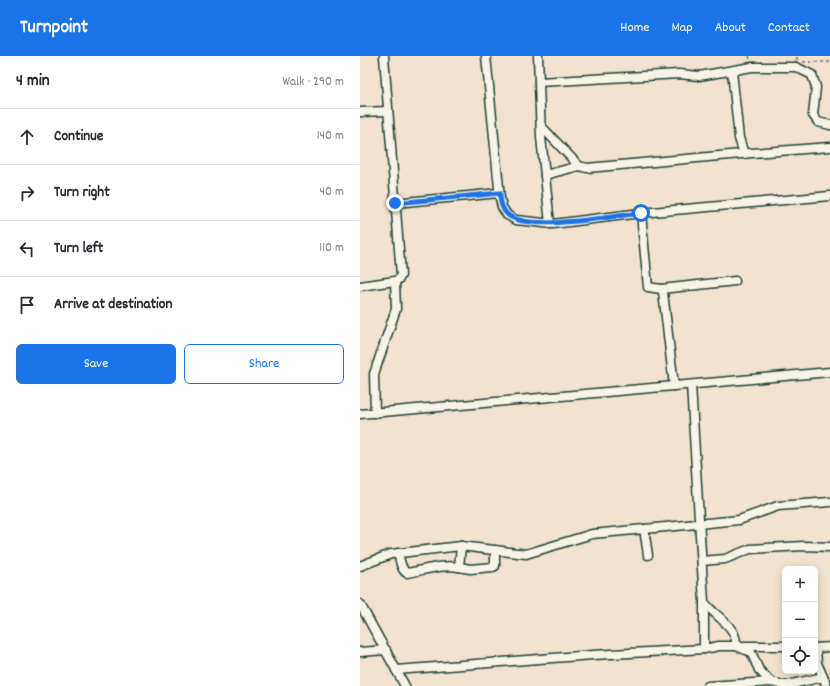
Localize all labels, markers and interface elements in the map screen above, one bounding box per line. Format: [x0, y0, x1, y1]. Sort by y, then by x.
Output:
text: Turnpoint [20, 15, 88, 42]
text: Home [620, 18, 649, 38]
text: Map [671, 18, 693, 38]
text: About [715, 18, 746, 38]
text: Contact [768, 18, 810, 38]
text: 4 min [16, 70, 50, 94]
text: Walk · 290 m [282, 73, 344, 92]
icon: ahead [16, 126, 38, 148]
text: Continue [54, 126, 103, 148]
text: 140 m [317, 127, 344, 146]
icon: right [16, 182, 38, 204]
text: Turn right [54, 182, 110, 204]
text: 40 m [320, 183, 344, 202]
route end [386, 194, 404, 212]
route start [632, 204, 650, 222]
icon: left [16, 238, 38, 260]
text: Turn left [54, 238, 103, 260]
text: 110 m [319, 239, 344, 258]
icon: arrive [16, 294, 38, 316]
text: Arrive at destination [54, 294, 172, 316]
button: Save [16, 344, 176, 384]
button: Share [184, 344, 344, 384]
map controls [782, 566, 818, 674]
button: + [782, 566, 818, 602]
button: − [782, 602, 818, 638]
button: locate [782, 638, 818, 674]

